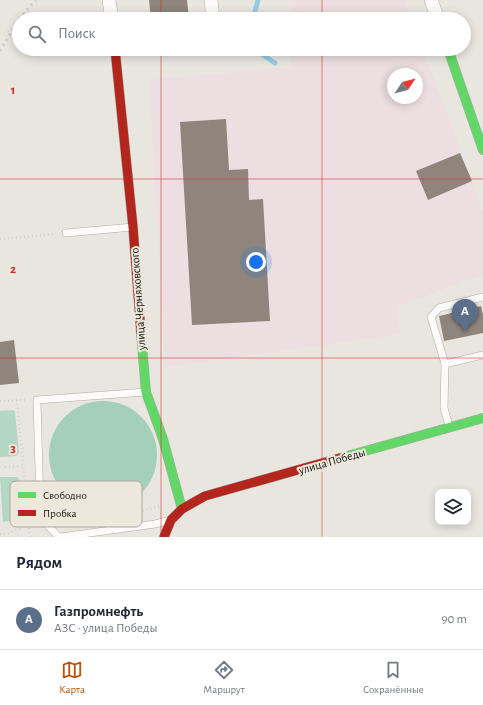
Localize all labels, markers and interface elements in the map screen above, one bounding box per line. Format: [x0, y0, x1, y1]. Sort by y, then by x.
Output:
search box [12, 12, 471, 56]
icon: search [26, 23, 48, 45]
text: Поиск [58, 26, 96, 41]
north arrow [387, 68, 423, 104]
text: 1 [11, 84, 15, 97]
street label: улица Черняховского [128, 247, 149, 352]
your location [246, 252, 266, 272]
text: 2 [10, 263, 16, 276]
pin: A [452, 299, 478, 332]
text: 3 [10, 442, 16, 455]
street label: улица Победы [296, 446, 367, 478]
legend [10, 481, 142, 527]
map controls [435, 489, 471, 525]
button: layers [435, 489, 471, 525]
text: Свободно [43, 490, 87, 501]
text: Пробка [43, 508, 76, 519]
text: Рядом [16, 554, 62, 571]
text: Газпромнефть [54, 604, 143, 619]
text: A [25, 613, 33, 626]
text: 90 m [441, 613, 467, 626]
text: АЗС · улица Победы [54, 622, 158, 635]
tab: Карта [59, 659, 85, 696]
tab: Маршрут [203, 659, 245, 696]
tab: Сохранённые [363, 659, 424, 696]

